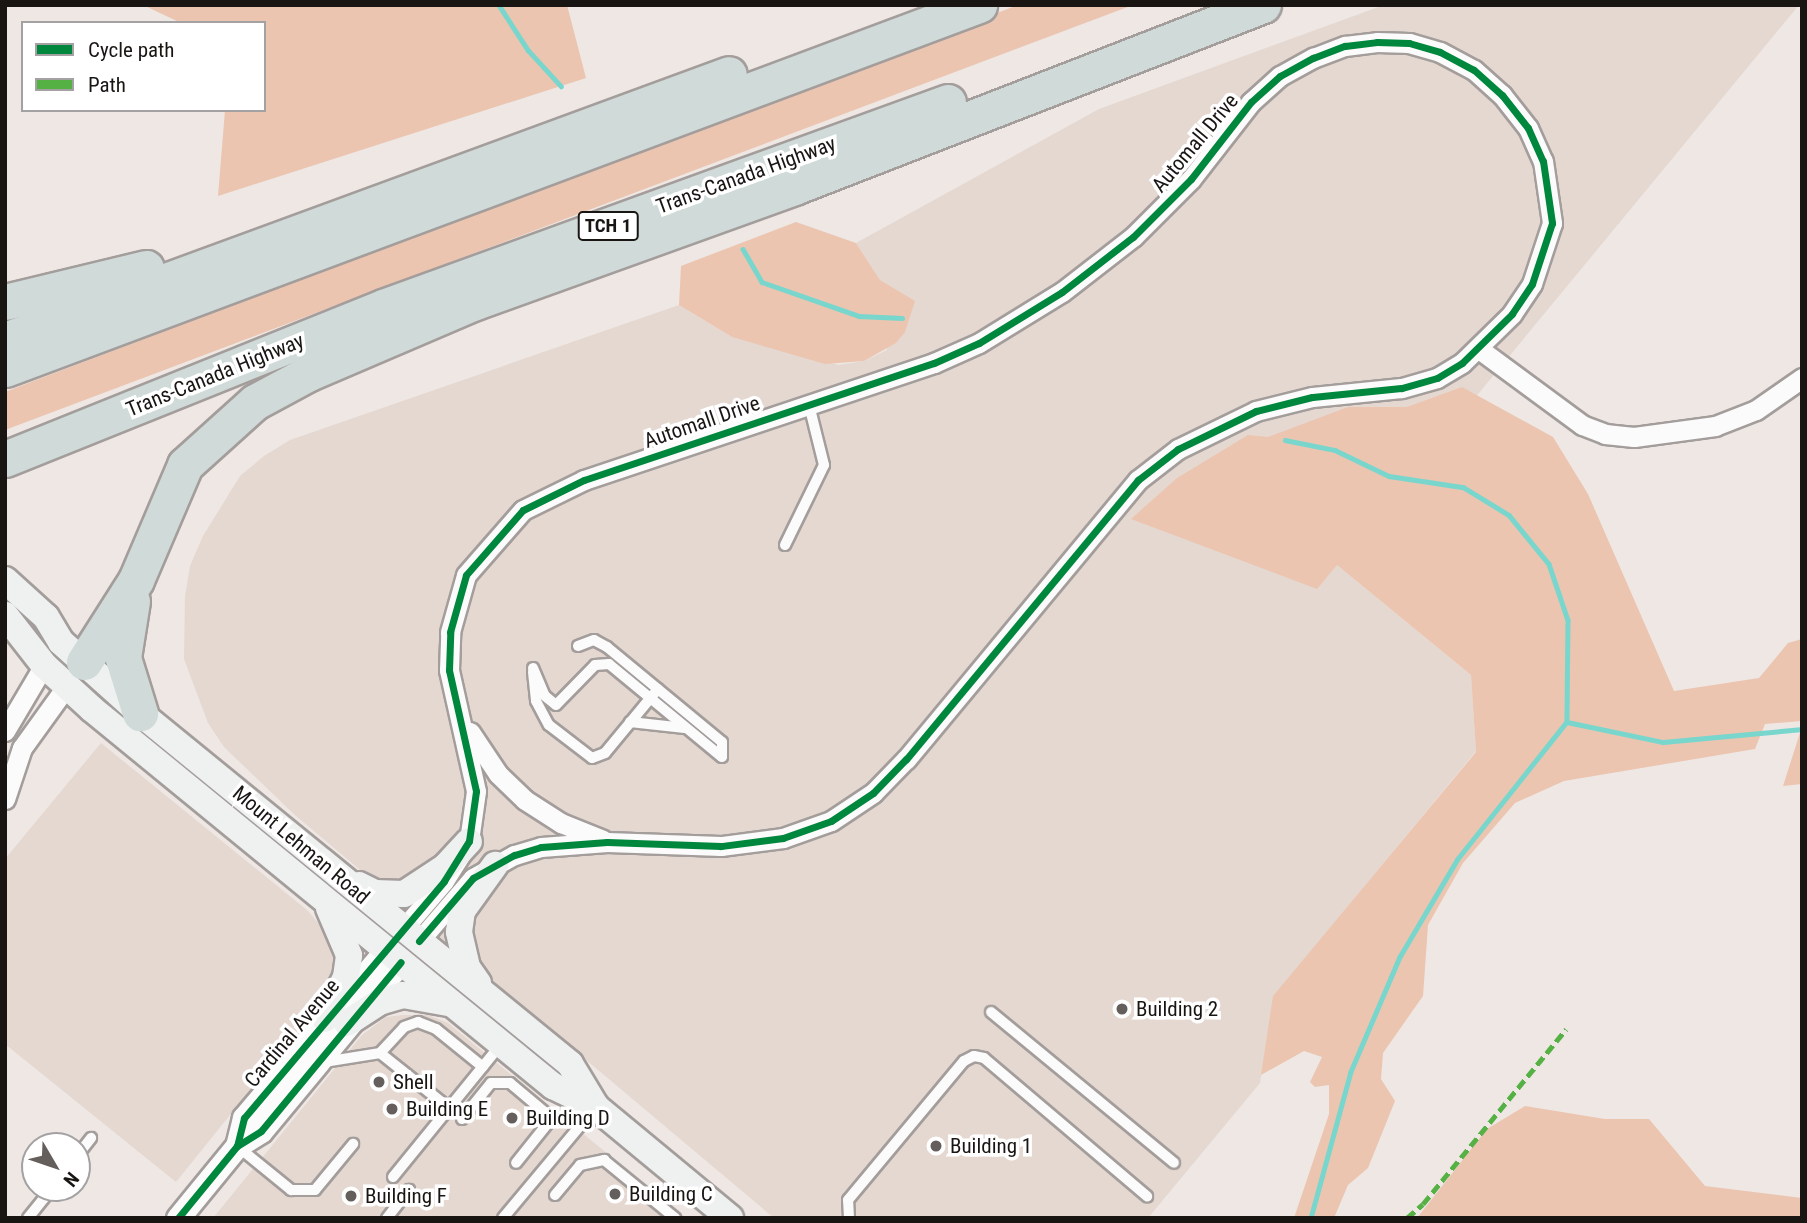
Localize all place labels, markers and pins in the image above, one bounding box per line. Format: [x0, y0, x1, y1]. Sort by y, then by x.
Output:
place label: Building 2 [1136, 996, 1218, 1022]
marker: Building 2 [1114, 1001, 1130, 1017]
place label: Shell [393, 1069, 434, 1095]
marker: Shell [371, 1074, 387, 1090]
place label: Building E [406, 1096, 488, 1122]
marker: Building E [384, 1101, 400, 1117]
place label: Building D [526, 1105, 610, 1131]
marker: Building D [504, 1110, 520, 1126]
place label: Building 1 [950, 1133, 1032, 1159]
marker: Building 1 [928, 1138, 944, 1154]
place label: Building C [629, 1181, 713, 1207]
place label: Building F [365, 1183, 447, 1209]
marker: Building C [607, 1186, 623, 1202]
marker: Building F [343, 1188, 359, 1204]

